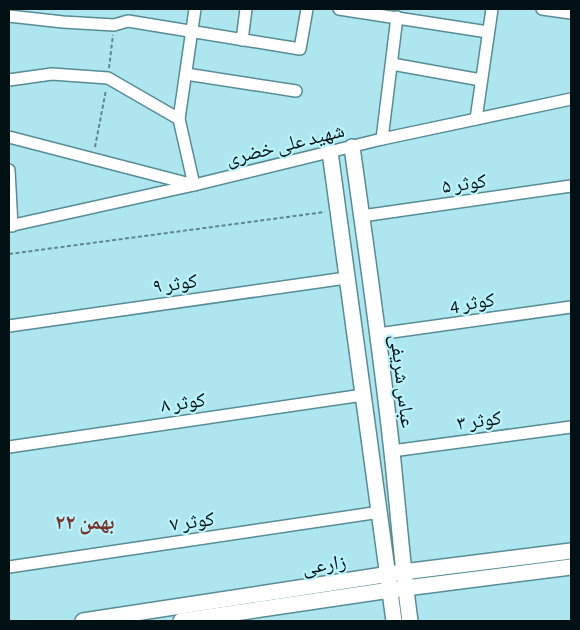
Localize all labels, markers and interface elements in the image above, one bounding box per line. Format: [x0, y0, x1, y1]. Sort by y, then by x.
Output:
street label: شهید علی خضری [224, 121, 347, 170]
street label: کوثر ۵ [441, 171, 488, 197]
street label: کوثر ۹ [152, 271, 199, 297]
street label: کوثر 4 [448, 290, 496, 316]
street label: عباس شریفی [385, 333, 418, 429]
street label: کوثر ۸ [160, 390, 207, 416]
street label: کوثر ۳ [456, 408, 503, 434]
street label: کوثر ۷ [169, 509, 216, 535]
district label: ۲۲ بهمن [55, 512, 115, 535]
street label: زارعی [301, 552, 348, 579]

